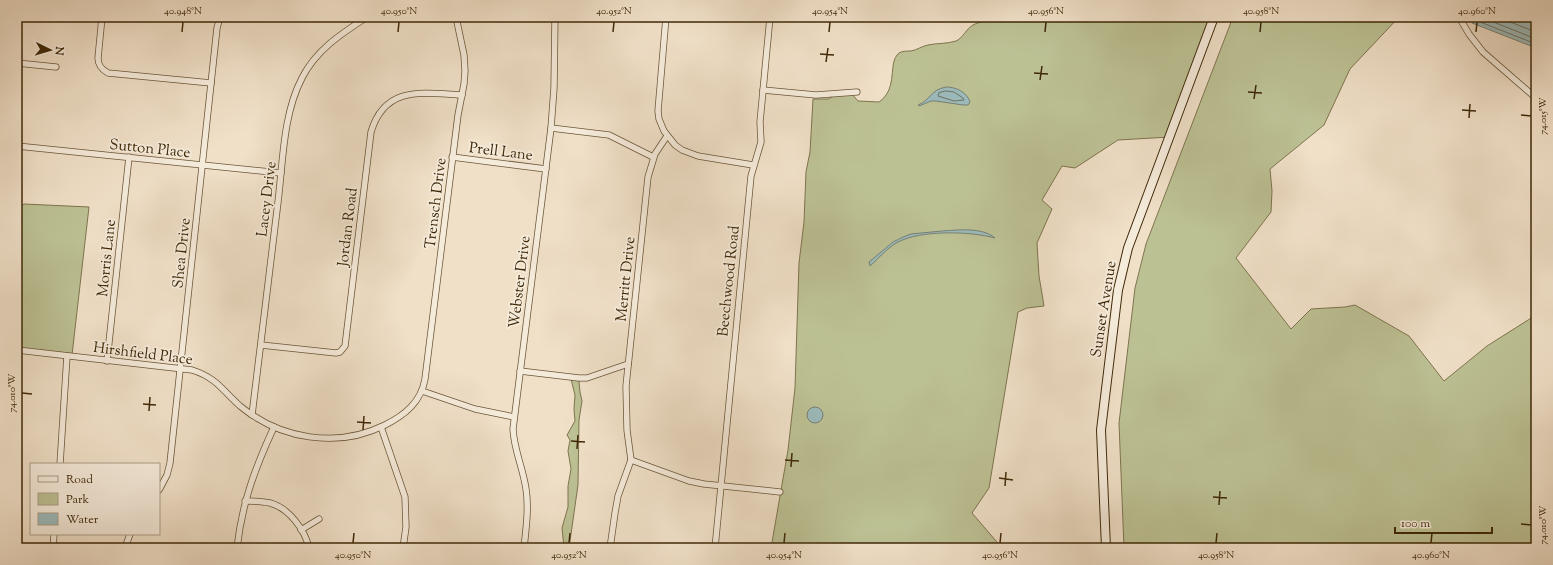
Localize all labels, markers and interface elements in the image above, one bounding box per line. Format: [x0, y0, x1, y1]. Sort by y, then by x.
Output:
text: 40.948°N [164, 4, 202, 19]
text: 40.950°N [381, 4, 417, 19]
text: 40.952°N [596, 4, 632, 19]
text: 40.954°N [812, 4, 848, 19]
text: 40.956°N [1028, 4, 1064, 19]
text: 40.958°N [1243, 4, 1279, 19]
text: 40.960°N [1458, 4, 1496, 19]
north arrow [30, 30, 70, 70]
text: N [51, 45, 67, 56]
text: 74.015°W [1536, 97, 1551, 135]
street label: Sutton Place [108, 135, 191, 164]
street label: Prell Lane [468, 138, 534, 167]
street label: Trensch Drive [420, 157, 452, 250]
street label: Lacey Drive [252, 160, 283, 238]
street label: Jordan Road [333, 186, 364, 269]
street label: Shea Drive [168, 217, 197, 289]
street label: Morris Lane [93, 218, 122, 298]
street label: Beechwood Road [713, 224, 746, 338]
street label: Webster Drive [504, 235, 537, 330]
street label: Merritt Drive [612, 236, 641, 323]
street label: Sunset Avenue [1086, 259, 1122, 359]
street label: Hirshfield Place [92, 338, 194, 371]
text: 74.010°W [5, 374, 20, 412]
legend [30, 463, 160, 535]
text: Road [66, 471, 93, 489]
text: Park [66, 491, 89, 509]
text: 74.010°W [1536, 506, 1551, 544]
scale bar [1395, 509, 1492, 535]
text: Water [66, 511, 99, 529]
text: 100 m [1401, 515, 1430, 533]
text: 40.950°N [335, 548, 371, 563]
text: 40.952°N [551, 548, 587, 563]
text: 40.954°N [766, 548, 802, 563]
text: 40.956°N [982, 548, 1018, 563]
text: 40.958°N [1198, 548, 1234, 563]
text: 40.960°N [1412, 548, 1450, 563]

